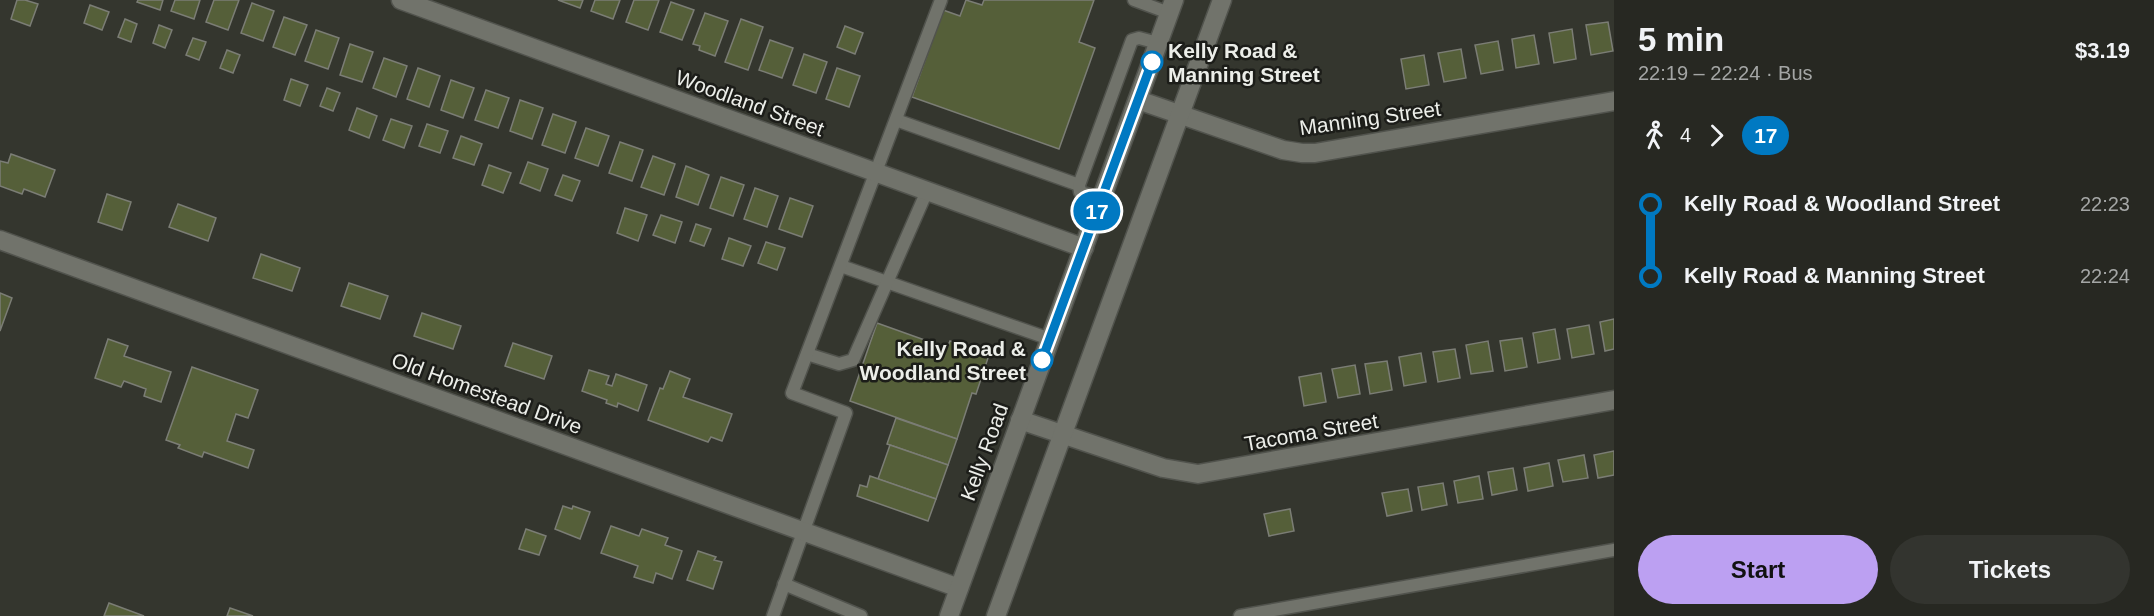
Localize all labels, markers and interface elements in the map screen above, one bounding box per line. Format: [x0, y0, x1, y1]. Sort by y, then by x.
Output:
text: 5 min [1638, 21, 1724, 58]
text: $3.19 [2075, 38, 2130, 63]
place label: Kelly Road & Manning Street [1168, 39, 1320, 86]
marker: Kelly Road & Manning Street [1141, 51, 1163, 73]
text: 22:19 – 22:24 · Bus [1638, 62, 1813, 84]
street label: Woodland Street [673, 66, 827, 141]
street label: Manning Street [1298, 97, 1442, 139]
icon: walk [1638, 119, 1671, 152]
icon: forward [1700, 119, 1733, 152]
text: 4 [1680, 124, 1691, 146]
text: 17 [1754, 124, 1777, 147]
text: Kelly Road & Woodland Street [1684, 191, 2000, 216]
line badge: 17 [1070, 192, 1124, 230]
text: 22:23 [2080, 193, 2130, 215]
text: 17 [1085, 200, 1109, 223]
text: Kelly Road & Manning Street [1684, 263, 1985, 288]
text: 22:24 [2080, 265, 2130, 287]
place label: Kelly Road & Woodland Street [860, 337, 1026, 384]
street label: Old Homestead Drive [389, 348, 585, 438]
marker: Kelly Road & Woodland Street [1031, 349, 1053, 371]
street label: Kelly Road [956, 400, 1012, 504]
street label: Tacoma Street [1242, 409, 1380, 455]
button: Start [1638, 535, 1878, 604]
button: Tickets [1890, 535, 2130, 604]

